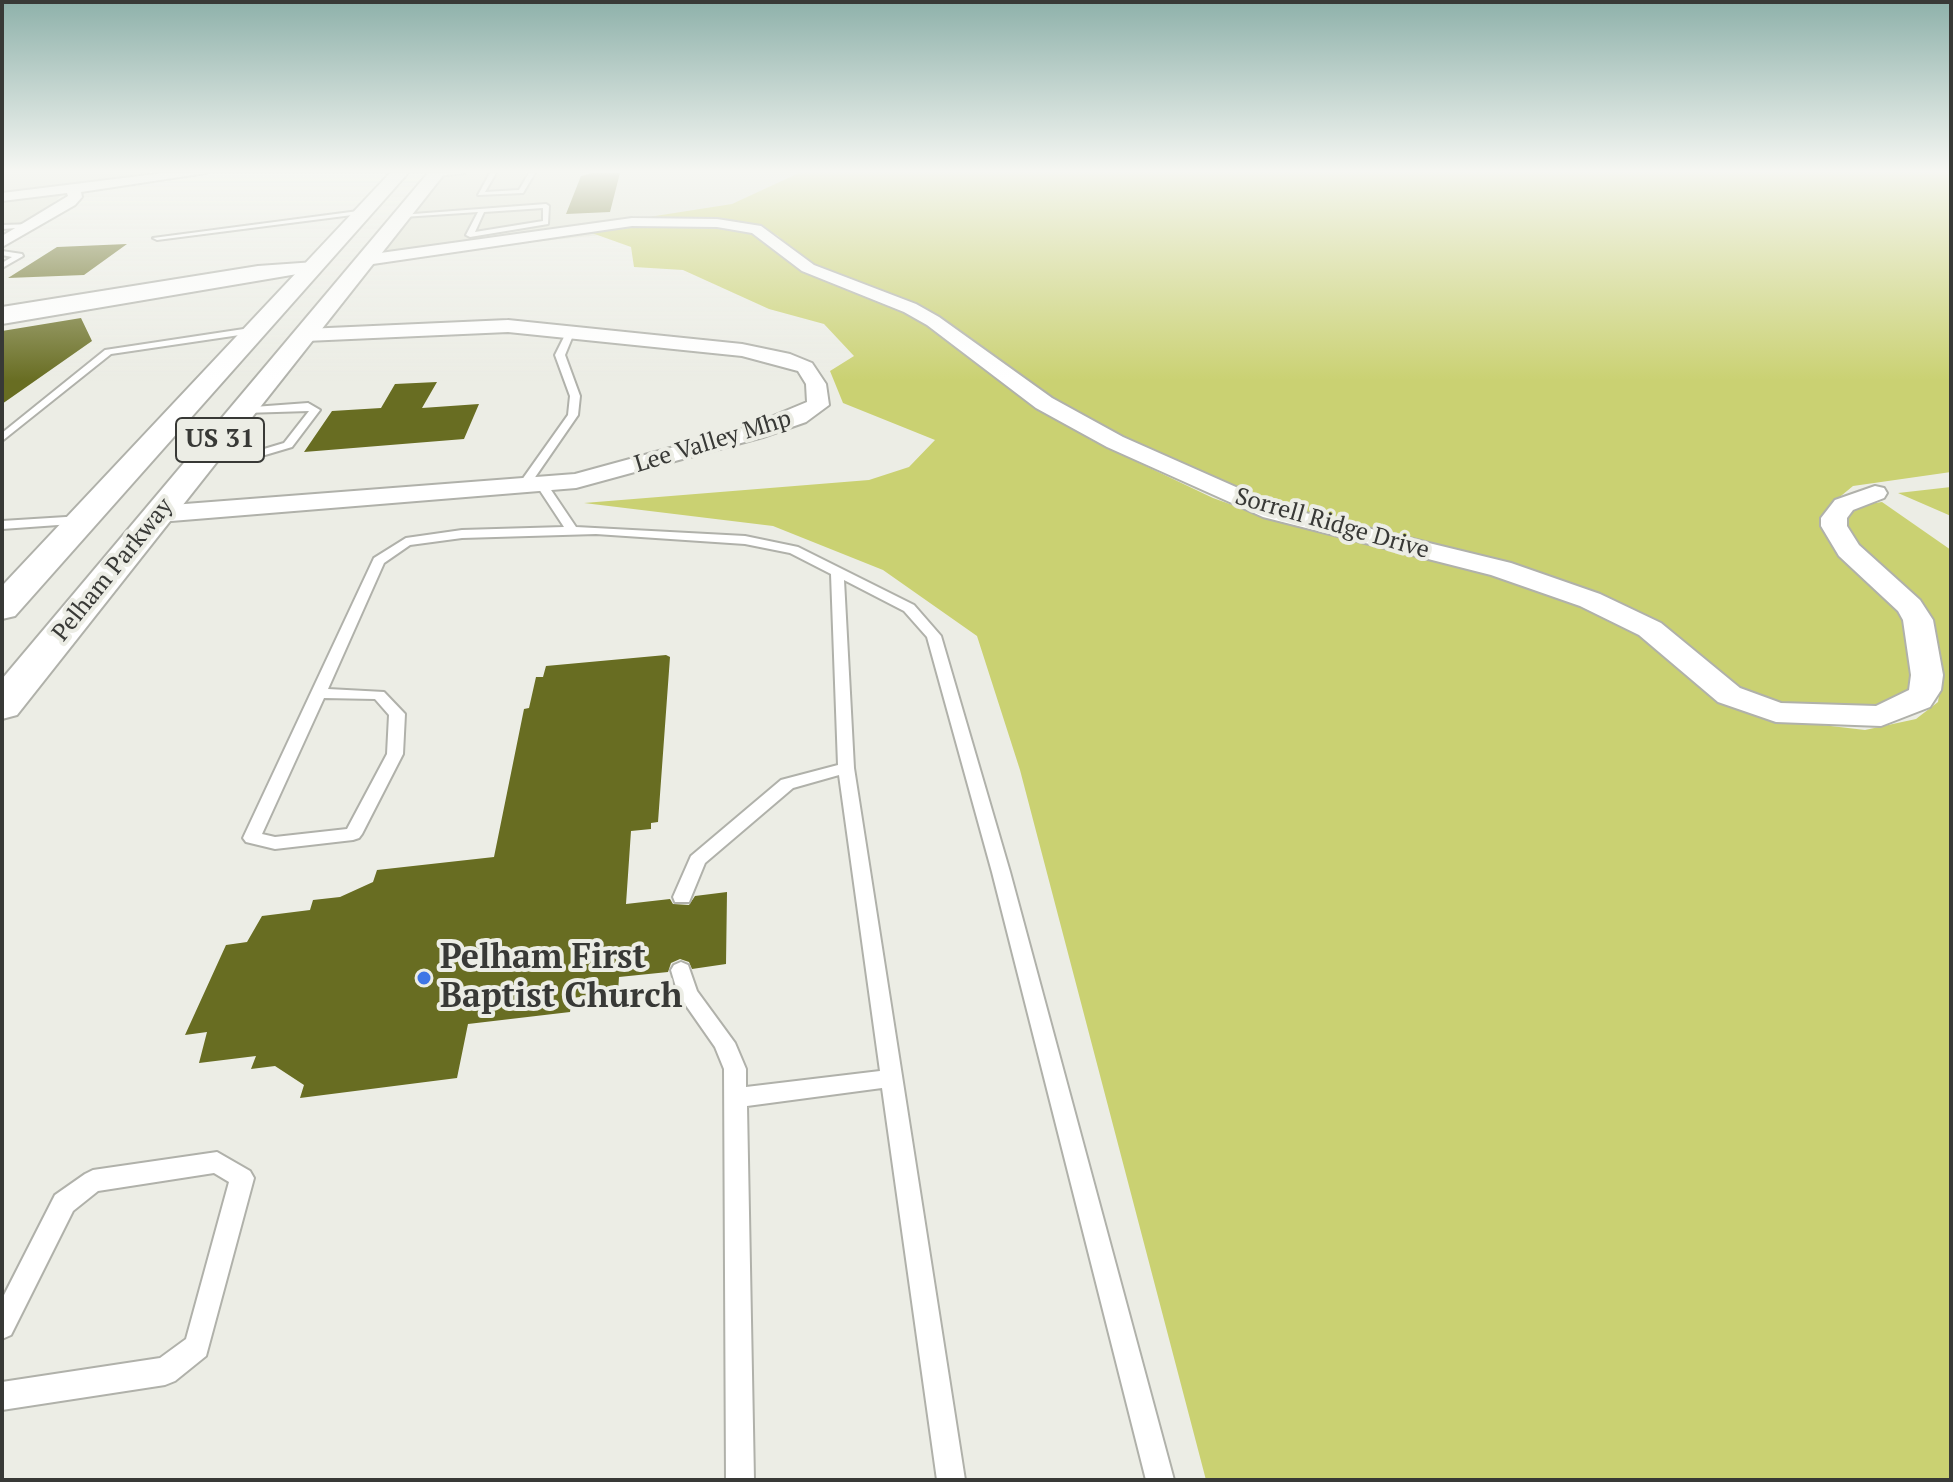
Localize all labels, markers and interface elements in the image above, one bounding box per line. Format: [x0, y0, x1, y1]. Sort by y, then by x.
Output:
street label: Lee Valley Mhp [631, 405, 795, 479]
road number: US 31 [176, 418, 264, 462]
street label: Sorrell Ridge Drive [1232, 483, 1432, 565]
street label: Pelham Parkway [47, 493, 179, 647]
place label: Pelham First Baptist Church [440, 938, 682, 1018]
marker: Pelham First Baptist Church [415, 969, 433, 987]

